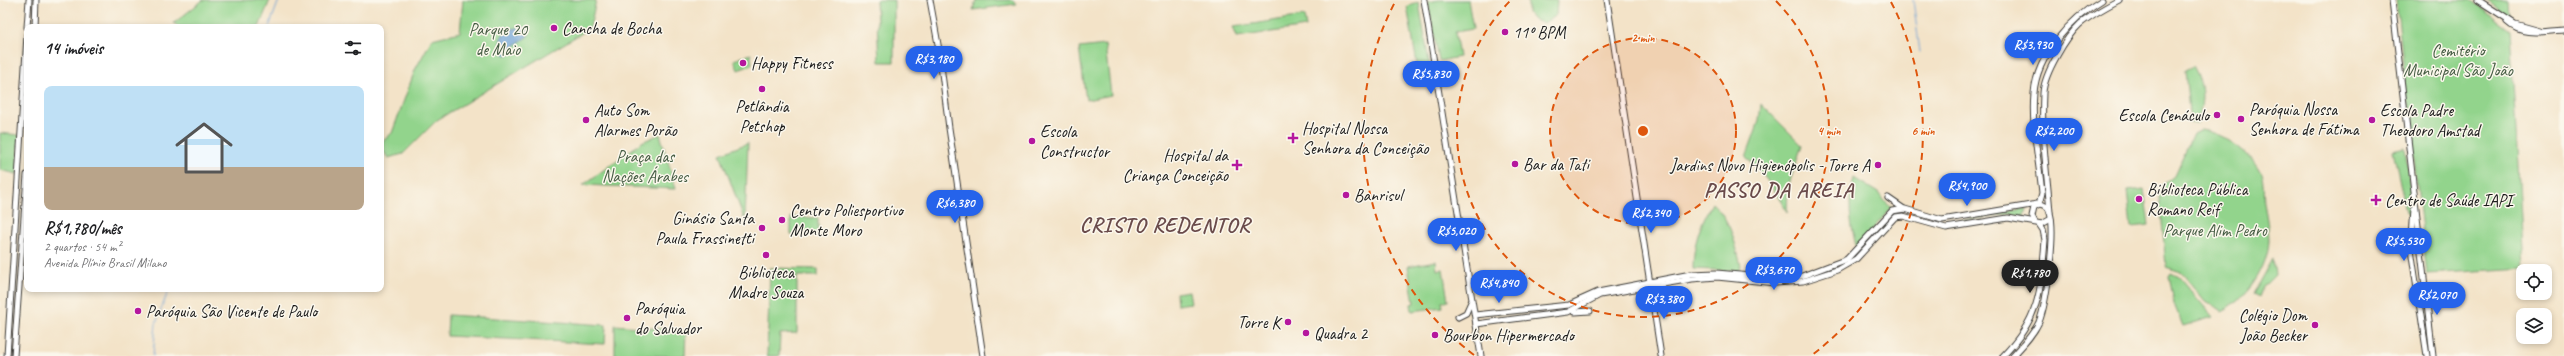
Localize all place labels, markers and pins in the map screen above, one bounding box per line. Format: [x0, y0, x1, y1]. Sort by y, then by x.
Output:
place label: Cancha de Bocha [562, 18, 663, 39]
place label: 11º BPM [1513, 22, 1567, 43]
marker: Cancha de Bocha [549, 23, 559, 33]
marker: 11º BPM [1500, 27, 1510, 37]
pin: R$3,930 [1996, 32, 2070, 66]
pin: R$3,180 [897, 46, 971, 80]
place label: Happy Fitness [751, 53, 834, 74]
marker: Happy Fitness [738, 58, 748, 68]
pin: R$5,830 [1394, 61, 1468, 95]
marker: Petlândia Petshop [757, 84, 767, 94]
place label: Petlândia Petshop [735, 96, 790, 137]
place label: Paróquia Nossa Senhora de Fátima [2249, 99, 2360, 140]
place label: Auto Som Alarmes Porão [594, 100, 678, 141]
place label: Escola Padre Theodoro Amstad [2380, 100, 2482, 141]
place label: Escola Cenáculo [2119, 105, 2211, 126]
marker: Escola Cenáculo [2212, 110, 2222, 120]
marker: Paróquia Nossa Senhora de Fátima [2236, 114, 2246, 124]
marker: Auto Som Alarmes Porão [581, 115, 591, 125]
marker: Escola Padre Theodoro Amstad [2367, 115, 2377, 125]
place label: Hospital Nossa Senhora da Conceição [1302, 118, 1429, 159]
pin: R$2,200 [2017, 118, 2091, 152]
place label: Escola Constructor [1040, 121, 1111, 162]
centre of rings [1636, 124, 1650, 138]
marker: Hospital Nossa Senhora da Conceição [1287, 132, 1299, 144]
marker: Escola Constructor [1027, 136, 1037, 146]
place label: Hospital da Criança Conceição [1123, 145, 1230, 186]
place label: Bar da Tati [1523, 154, 1591, 175]
place label: Jardins Novo Higienópolis - Torre A [1669, 155, 1871, 176]
marker: Hospital da Criança Conceição [1231, 159, 1243, 171]
marker: Bar da Tati [1510, 159, 1520, 169]
marker: Jardins Novo Higienópolis - Torre A [1873, 160, 1883, 170]
pin: R$4,900 [1930, 173, 2004, 207]
place label: Biblioteca Pública Romano Reif [2147, 179, 2249, 220]
place label: Banrisul [1354, 185, 1405, 206]
pin: R$6,380 [918, 190, 992, 224]
marker: Banrisul [1341, 190, 1351, 200]
place label: Centro de Saúde IAPI [2385, 190, 2516, 211]
marker: Biblioteca Pública Romano Reif [2134, 194, 2144, 204]
marker: Centro de Saúde IAPI [2370, 194, 2382, 206]
place label: Centro Poliesportivo Monte Moro [790, 200, 905, 241]
pin: R$2,340 [1614, 200, 1688, 234]
place label: Ginásio Santa Paula Frassinetti [656, 208, 756, 249]
marker: Centro Poliesportivo Monte Moro [777, 215, 787, 225]
pin: R$5,020 [1419, 218, 1493, 252]
marker: Ginásio Santa Paula Frassinetti [757, 223, 767, 233]
pin: R$5,530 [2367, 228, 2441, 262]
marker: Biblioteca Madre Souza [761, 250, 771, 260]
pin: R$3,670 [1737, 257, 1811, 291]
pin: R$1,780 [1993, 260, 2067, 294]
place label: Biblioteca Madre Souza [729, 262, 805, 303]
pin: R$4,840 [1462, 270, 1536, 304]
pin: R$2,070 [2400, 282, 2474, 316]
pin: R$3,380 [1627, 286, 1701, 320]
place label: Paróquia do Salvador [635, 298, 703, 339]
place label: Paróquia São Vicente de Paulo [146, 301, 319, 322]
place label: Colégio Dom João Becker [2239, 305, 2309, 346]
marker: Paróquia São Vicente de Paulo [133, 306, 143, 316]
place label: Torre K [1237, 312, 1283, 333]
marker: Paróquia do Salvador [622, 313, 632, 323]
marker: Torre K [1283, 317, 1293, 327]
marker: Colégio Dom João Becker [2310, 320, 2320, 330]
place label: Quadra 2 [1314, 323, 1369, 344]
place label: Bourbon Hipermercado [1443, 325, 1576, 346]
marker: Quadra 2 [1301, 328, 1311, 338]
marker: Bourbon Hipermercado [1430, 330, 1440, 340]

